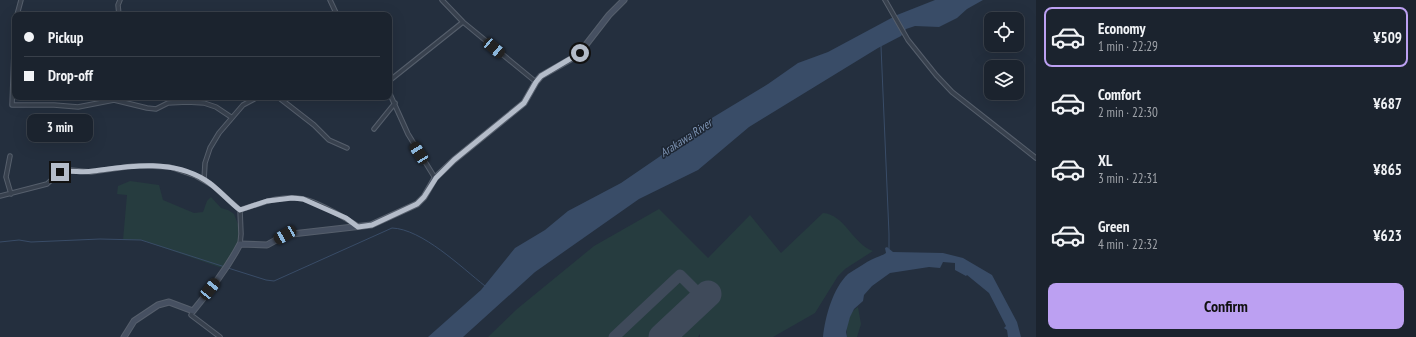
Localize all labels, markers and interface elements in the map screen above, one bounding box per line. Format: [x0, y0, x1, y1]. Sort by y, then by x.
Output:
map controls [984, 12, 1024, 100]
button: locate [984, 12, 1024, 52]
icon: car [1050, 19, 1086, 55]
text: Economy [1098, 19, 1146, 38]
text: Pickup [48, 28, 83, 47]
text: ¥509 [1373, 28, 1402, 47]
car [481, 36, 507, 60]
text: 1 min · 22:29 [1098, 38, 1158, 55]
route start [571, 44, 589, 62]
button: layers [984, 60, 1024, 100]
text: Drop-off [48, 66, 93, 85]
icon: car [1050, 85, 1086, 121]
text: Comfort [1098, 85, 1141, 104]
text: ¥687 [1373, 94, 1402, 113]
text: 2 min · 22:30 [1098, 104, 1158, 121]
callout: 3 min [27, 114, 93, 142]
water label: Arakawa River [657, 114, 716, 160]
text: 3 min [47, 119, 73, 136]
car [408, 140, 430, 166]
icon: car [1050, 151, 1086, 187]
text: XL [1098, 151, 1112, 170]
text: ¥865 [1373, 160, 1402, 179]
route end [51, 163, 69, 181]
text: 3 min · 22:31 [1098, 170, 1158, 187]
icon: car [1050, 217, 1086, 253]
text: Green [1098, 217, 1130, 236]
car [272, 224, 298, 246]
text: ¥623 [1373, 226, 1402, 245]
text: 4 min · 22:32 [1098, 236, 1158, 253]
car [198, 276, 222, 302]
button: Confirm [1048, 283, 1404, 329]

